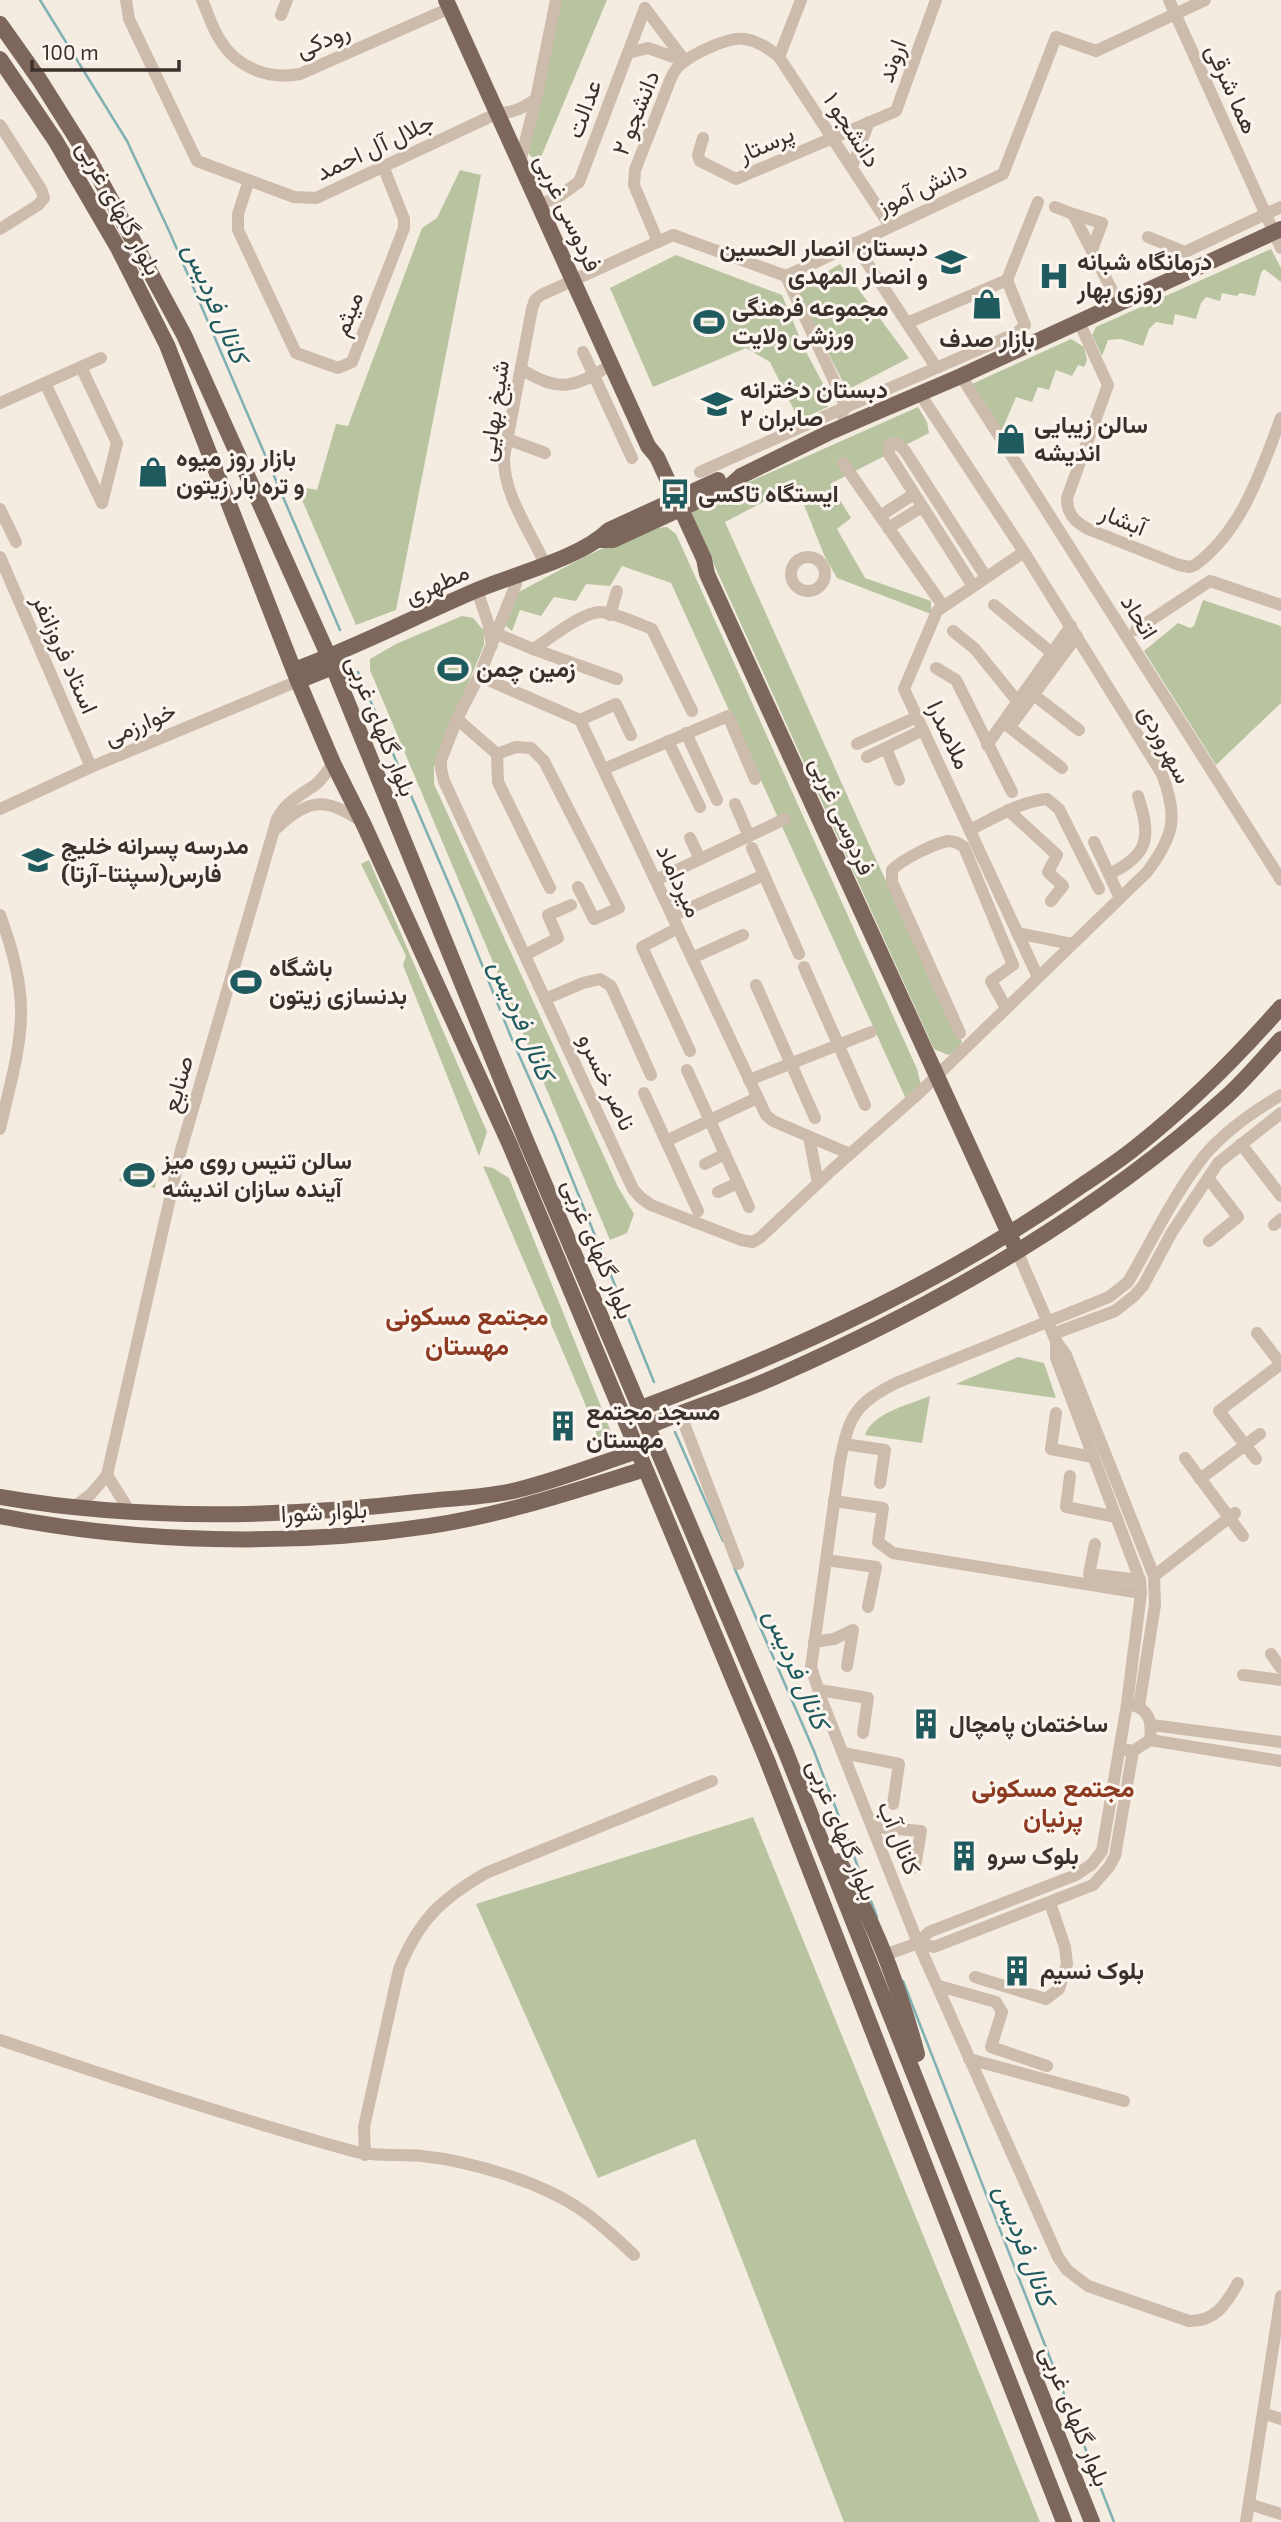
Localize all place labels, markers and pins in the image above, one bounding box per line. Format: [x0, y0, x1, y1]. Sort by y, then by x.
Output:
place label: دبستان انصار الحسین و انصار المهدی [719, 232, 928, 291]
school or university icon: دبستان انصار الحسین و انصار المهدی [934, 245, 968, 279]
place label: درمانگاه شبانه روزی بهار [1076, 246, 1212, 305]
hospital icon: درمانگاه شبانه روزی بهار [1037, 259, 1071, 293]
shop icon: بازار صدف [970, 287, 1004, 321]
place label: مجموعه فرهنگی ورزشی ولایت [732, 292, 889, 351]
sports icon: مجموعه فرهنگی ورزشی ولایت [692, 305, 726, 339]
place label: بازار صدف [939, 323, 1035, 354]
place label: دبستان دخترانه صابران ۲ [740, 374, 888, 433]
school or university icon: دبستان دخترانه صابران ۲ [700, 387, 734, 421]
place label: سالن زیبایی اندیشه [1034, 409, 1148, 467]
shop icon: سالن زیبایی اندیشه [994, 422, 1028, 456]
place label: بازار روز میوه و تره بار زیتون [176, 442, 305, 501]
shop icon: بازار روز میوه و تره بار زیتون [136, 455, 170, 489]
bus stop icon: ایستگاه تاکسی [658, 477, 692, 511]
place label: ایستگاه تاکسی [698, 478, 839, 508]
sports icon: زمین چمن [436, 652, 470, 686]
place label: زمین چمن [476, 653, 576, 685]
place label: مدرسه پسرانه خلیج فارس(سپنتا-آرتا) [61, 830, 249, 890]
school or university icon: مدرسه پسرانه خلیج فارس(سپنتا-آرتا) [21, 843, 55, 877]
place label: باشگاه بدنسازی زیتون [269, 952, 407, 1011]
sports icon: باشگاه بدنسازی زیتون [229, 965, 263, 999]
place label: سالن تنیس روی میز آینده سازان اندیشه [161, 1145, 352, 1204]
sports icon: سالن تنیس روی میز آینده سازان اندیشه [122, 1158, 156, 1192]
place label: مسجد مجتمع مهستان [586, 1396, 720, 1455]
building icon: مسجد مجتمع مهستان [546, 1409, 580, 1443]
building icon: ساختمان پامچال [909, 1707, 943, 1741]
place label: ساختمان پامچال [949, 1708, 1108, 1740]
building icon: بلوک سرو [947, 1839, 981, 1873]
place label: بلوک سرو [987, 1840, 1079, 1871]
building icon: بلوک نسیم [1000, 1954, 1034, 1988]
place label: بلوک نسیم [1040, 1955, 1144, 1987]

